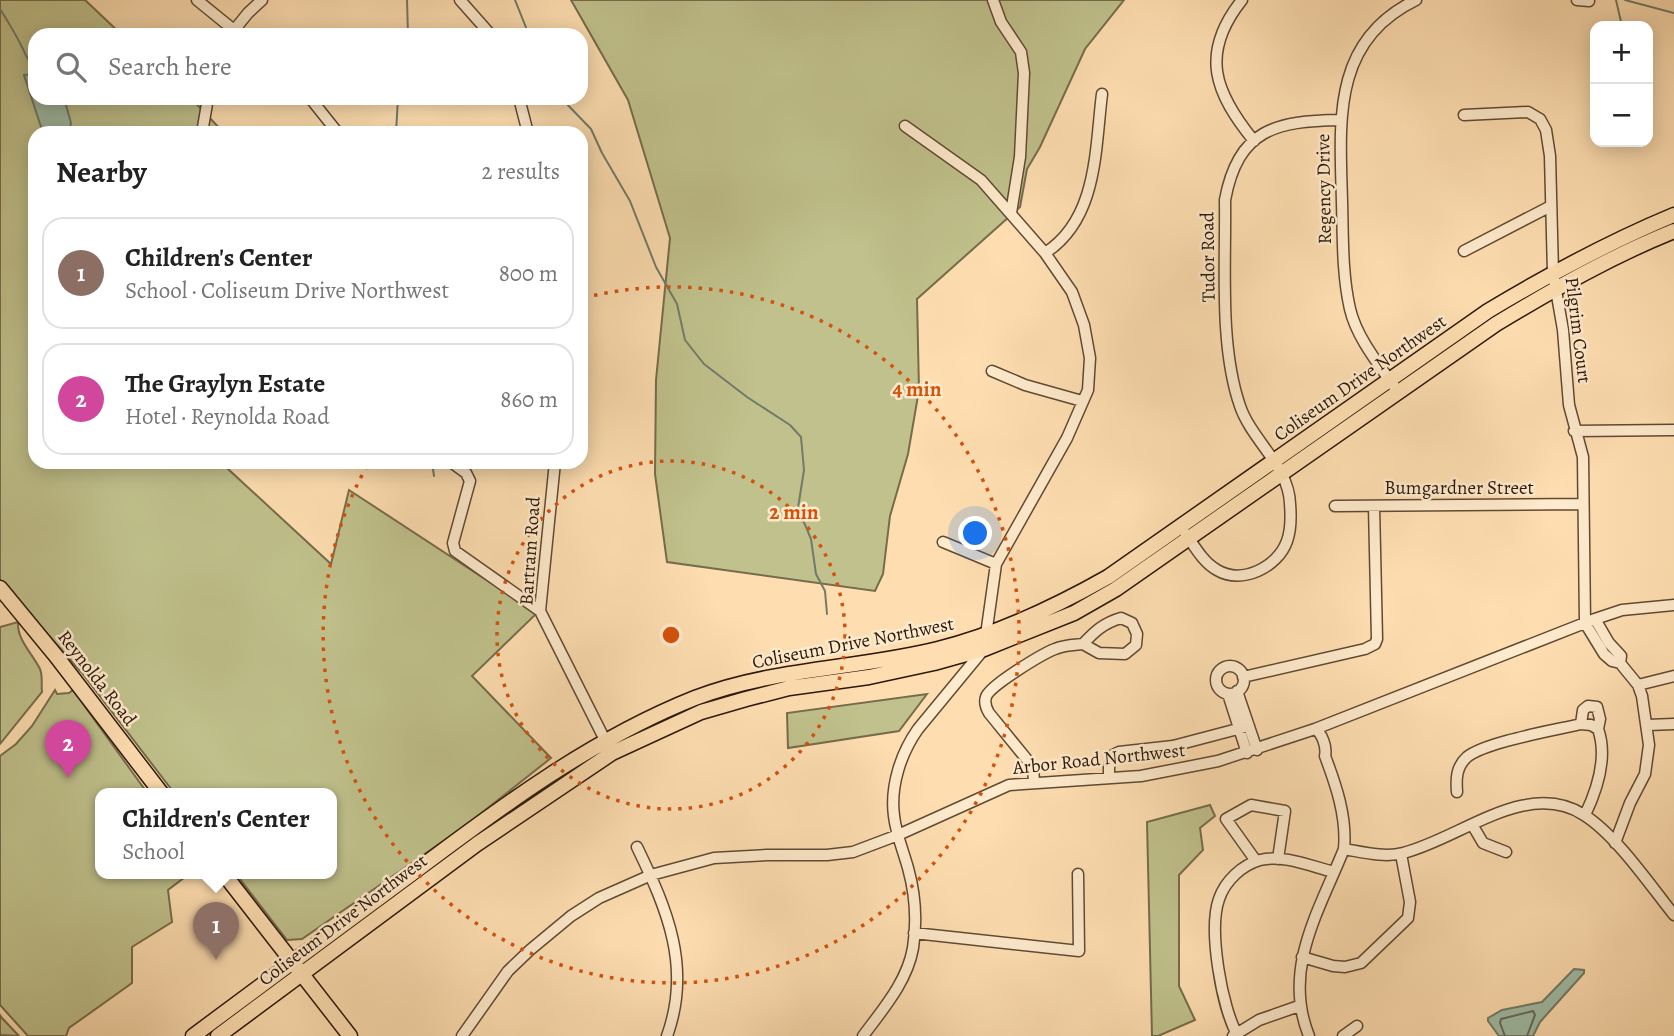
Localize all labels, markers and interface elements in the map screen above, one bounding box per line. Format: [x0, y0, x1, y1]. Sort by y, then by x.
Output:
map controls [1590, 21, 1653, 147]
button: + [1590, 21, 1653, 84]
search box [28, 28, 588, 105]
icon: search [52, 48, 90, 86]
text: Search here [108, 49, 232, 84]
button: − [1590, 84, 1653, 147]
street label: Regency Drive [1310, 133, 1338, 245]
text: Nearby [56, 152, 147, 192]
text: 2 results [482, 156, 560, 187]
street label: Tudor Road [1194, 211, 1222, 302]
text: Children's Center [125, 240, 312, 275]
text: 1 [77, 258, 85, 289]
text: 800 m [499, 258, 558, 289]
text: School · Coliseum Drive Northwest [125, 275, 449, 306]
street label: Pilgrim Court [1559, 275, 1597, 385]
street label: Coliseum Drive Northwest [1269, 309, 1451, 447]
text: The Graylyn Estate [125, 366, 325, 401]
text: 4 min [892, 375, 942, 403]
text: 2 [75, 384, 87, 415]
text: 860 m [500, 384, 558, 415]
text: Hotel · Reynolda Road [125, 401, 330, 432]
street label: Bumgardner Street [1384, 475, 1534, 501]
street label: Bartram Road [513, 495, 547, 606]
text: 2 min [769, 498, 819, 526]
your location [958, 516, 992, 550]
street label: Coliseum Drive Northwest [750, 611, 956, 675]
centre of rings [659, 623, 683, 647]
street label: Reynolda Road [51, 625, 143, 732]
pin: 2 [45, 720, 91, 778]
street label: Arbor Road Northwest [1011, 737, 1186, 781]
popup [95, 788, 337, 879]
text: Children's Center [122, 801, 310, 836]
text: School [122, 836, 185, 867]
street label: Coliseum Drive Northwest [253, 848, 433, 992]
pin: 1 [193, 902, 239, 960]

